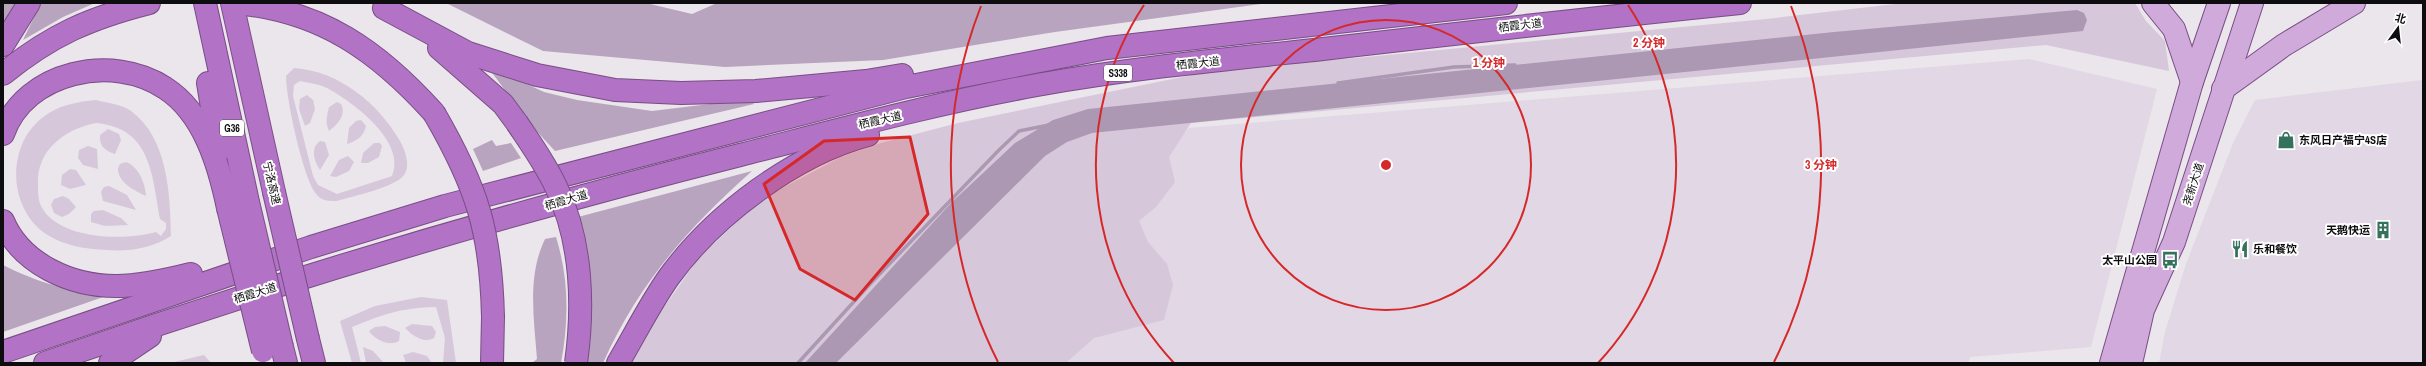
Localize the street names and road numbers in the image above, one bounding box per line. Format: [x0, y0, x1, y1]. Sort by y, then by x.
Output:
street label: 栖霞大道 [1497, 15, 1543, 35]
street label: 栖霞大道 [1175, 54, 1221, 72]
road number: S338 [1104, 65, 1132, 81]
street label: 栖霞大道 [857, 108, 903, 132]
road number: G36 [220, 120, 244, 136]
street label: 宁洛高速 [260, 160, 284, 206]
street label: 尧新大道 [2180, 161, 2206, 207]
street label: 栖霞大道 [543, 187, 589, 213]
street label: 栖霞大道 [232, 280, 278, 306]

